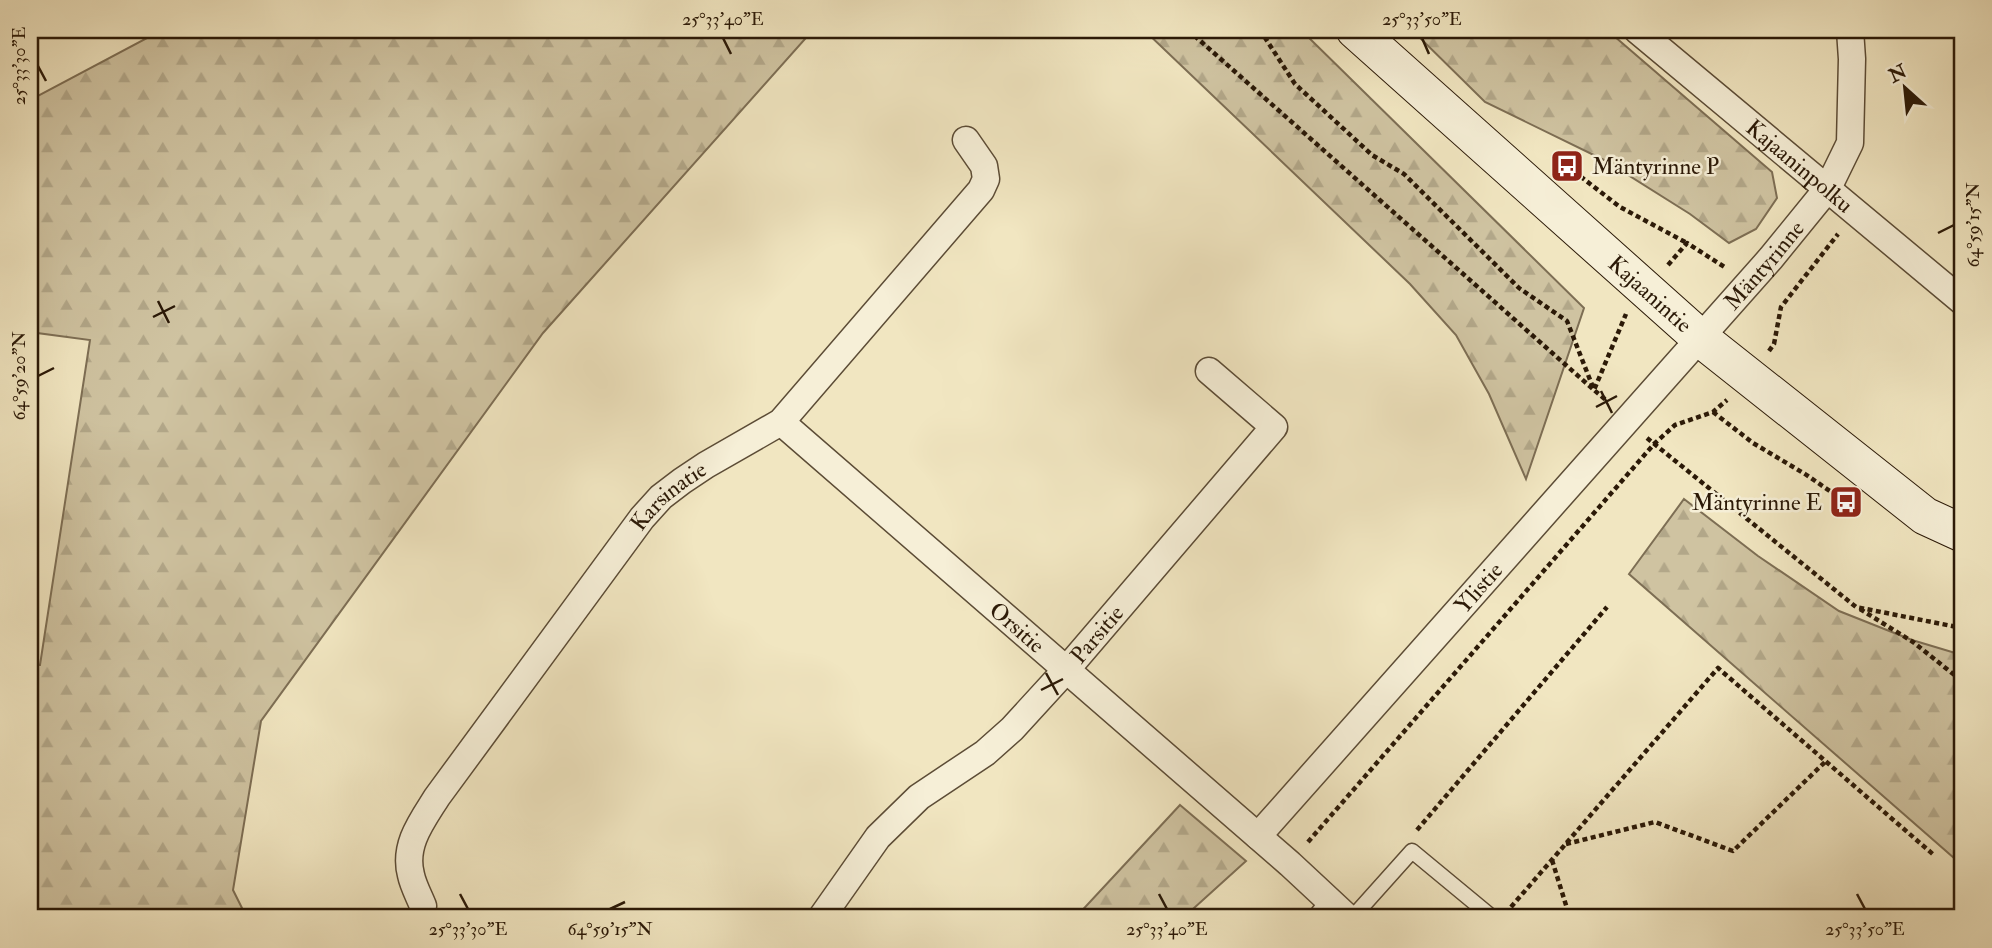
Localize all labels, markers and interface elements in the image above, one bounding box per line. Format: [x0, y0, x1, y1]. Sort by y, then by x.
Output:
text: 25°33'40"E [682, 8, 764, 31]
text: 25°33'50"E [1382, 8, 1462, 31]
text: 25°33'30"E [8, 27, 31, 105]
north arrow [1870, 52, 1940, 122]
text: N [1884, 59, 1912, 89]
street label: Kajaaninpolku [1740, 113, 1859, 219]
bus stop icon: Mäntyrinne P [1548, 147, 1586, 185]
place label: Mäntyrinne P [1592, 152, 1719, 181]
text: 64°59'15"N [1962, 182, 1985, 268]
street label: Mäntyrinne [1718, 214, 1811, 316]
street label: Kajaanintie [1602, 249, 1698, 339]
text: 64°59'20"N [8, 331, 31, 421]
street label: Karsinatie [624, 455, 712, 536]
bus stop icon: Mäntyrinne E [1827, 483, 1865, 521]
place label: Mäntyrinne E [1692, 488, 1822, 517]
street label: Ylistie [1448, 556, 1509, 620]
street label: Orsitie [983, 596, 1051, 660]
street label: Parsitie [1064, 599, 1130, 670]
text: 25°33'30"E [429, 918, 507, 941]
text: 64°59'15"N [567, 918, 653, 941]
text: 25°33'40"E [1126, 918, 1208, 941]
text: 25°33'50"E [1825, 918, 1905, 941]

